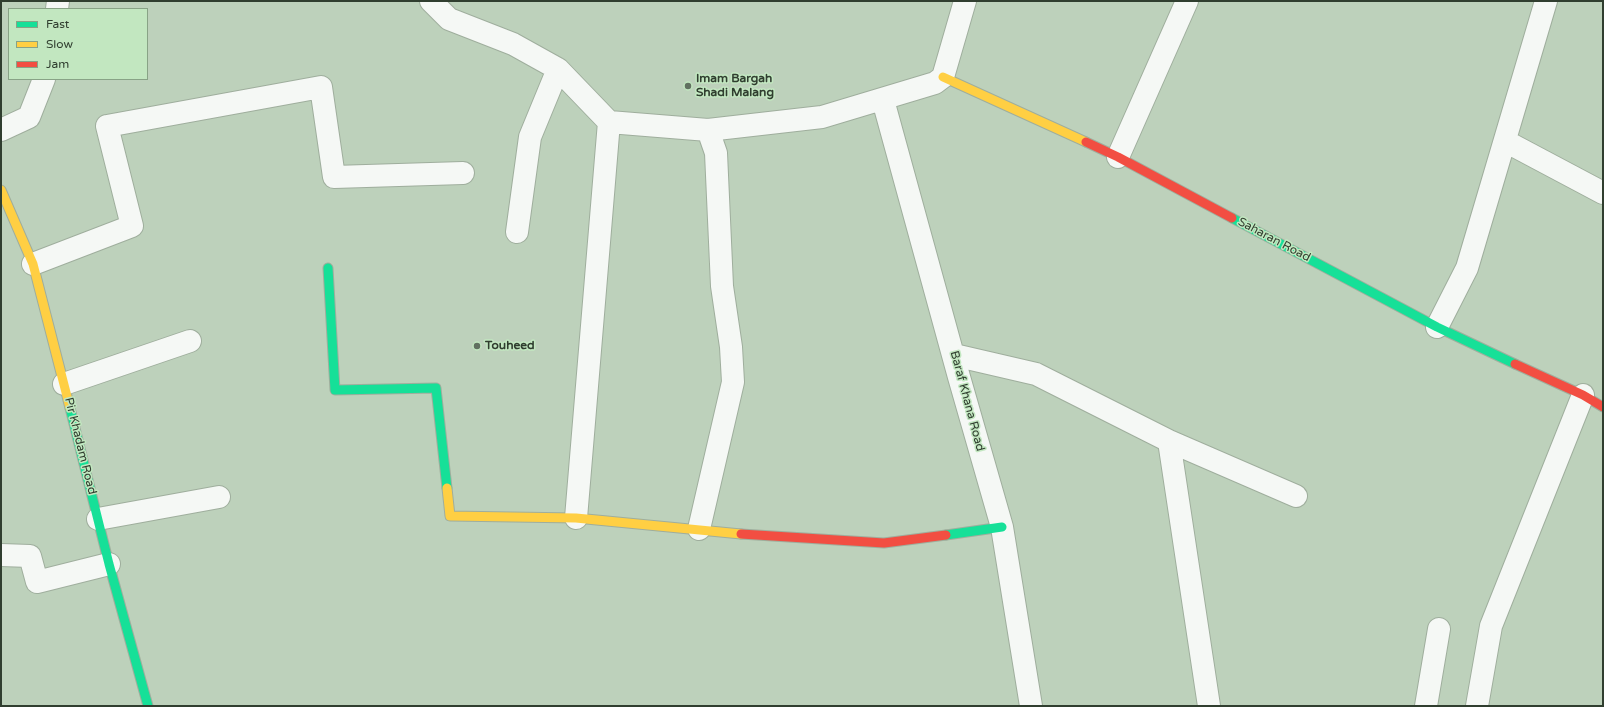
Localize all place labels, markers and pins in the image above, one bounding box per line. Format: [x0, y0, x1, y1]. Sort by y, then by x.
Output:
place label: Imam Bargah Shadi Malang [696, 72, 774, 100]
marker: Imam Bargah Shadi Malang [683, 81, 693, 91]
place label: Touheed [485, 339, 535, 353]
marker: Touheed [472, 341, 482, 351]

